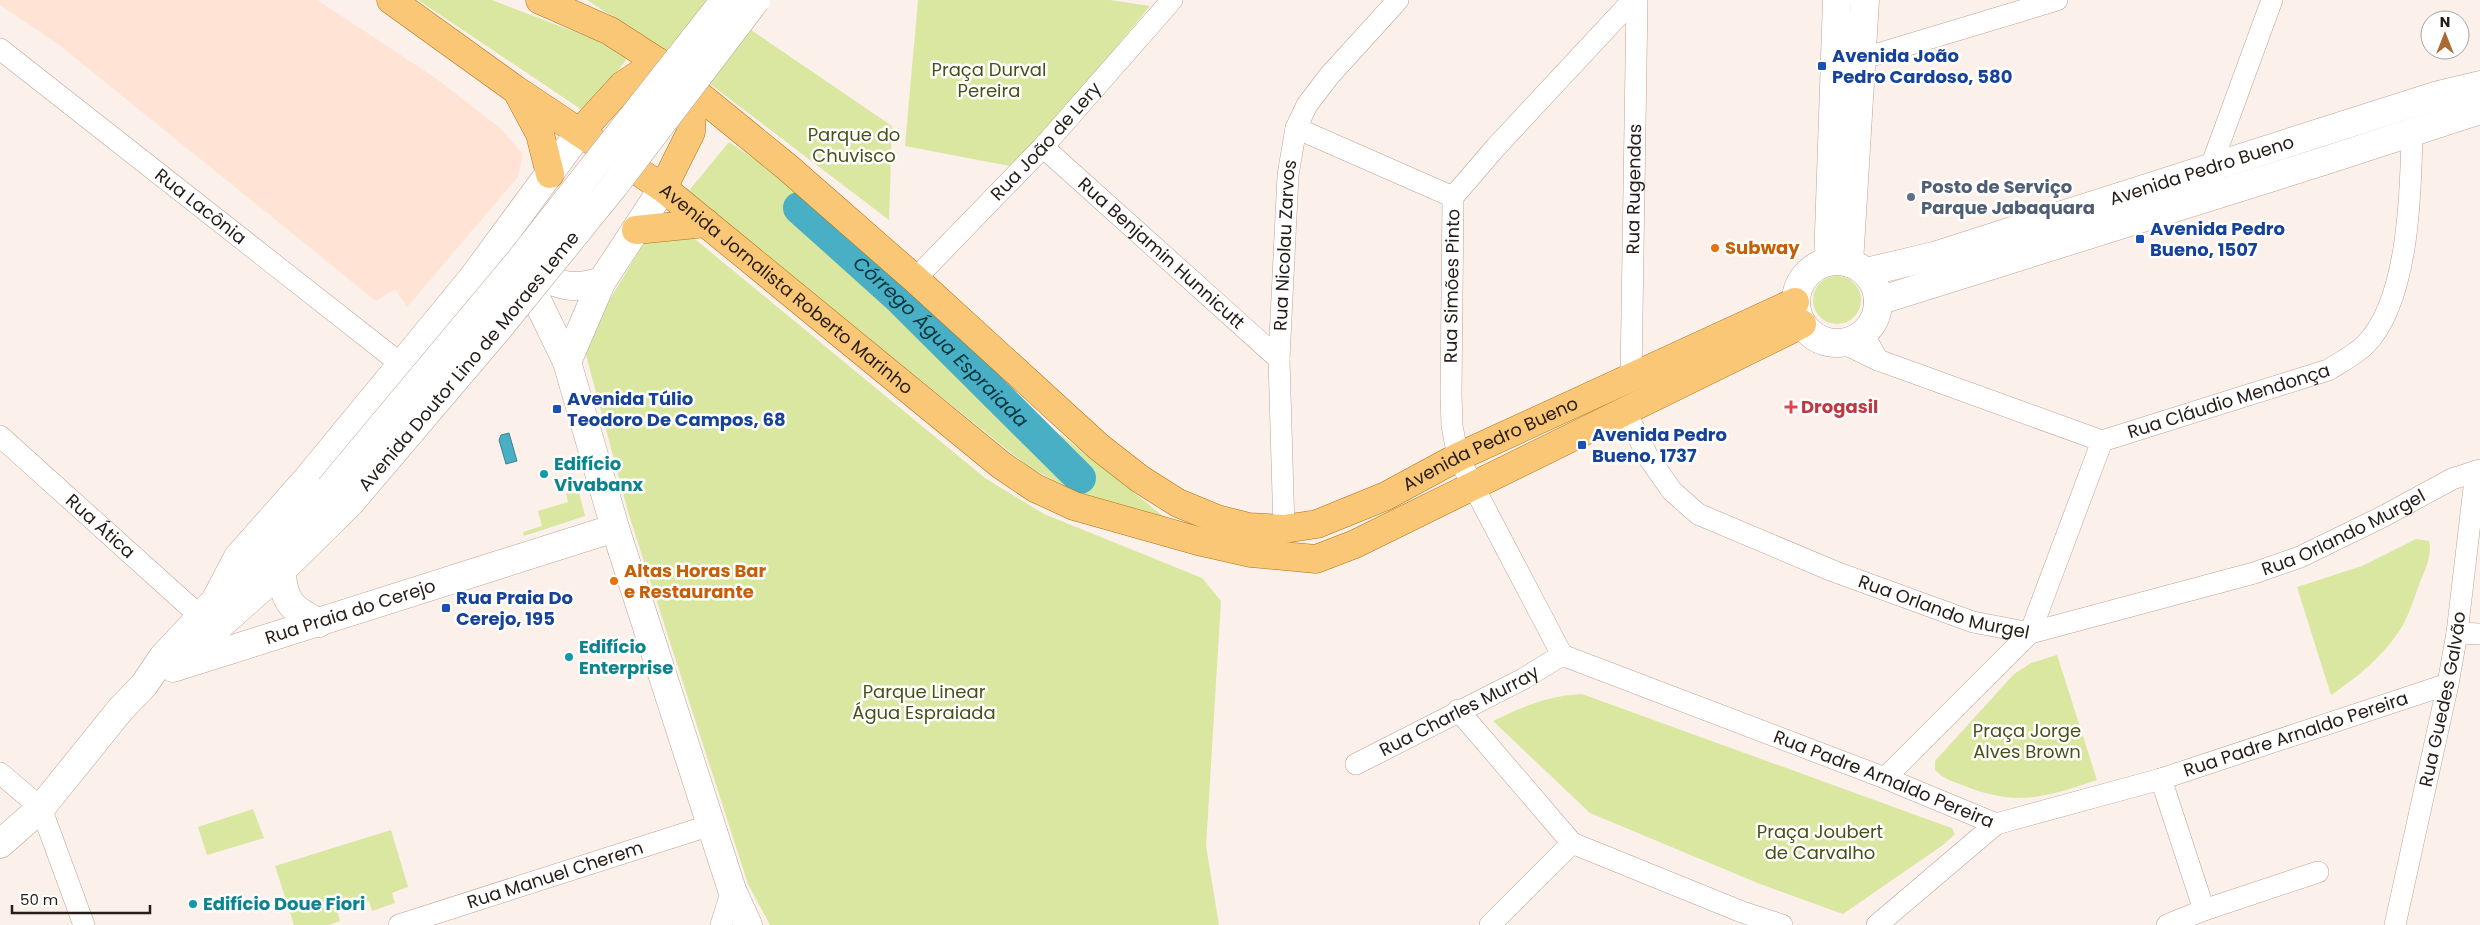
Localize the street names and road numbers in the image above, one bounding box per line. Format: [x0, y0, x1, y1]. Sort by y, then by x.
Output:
street label: Rua João de Lery [985, 76, 1107, 206]
street label: Rua Rugendas [1620, 124, 1647, 254]
street label: Avenida Pedro Bueno [2106, 129, 2297, 211]
street label: Rua Nicolau Zarvos [1267, 157, 1302, 332]
street label: Rua Lacônia [150, 162, 252, 250]
street label: Rua Benjamin Hunnicutt [1073, 171, 1250, 334]
street label: Avenida Jornalista Roberto Marinho [655, 177, 918, 400]
street label: Rua Simões Pinto [1438, 209, 1465, 363]
street label: Avenida Doutor Lino de Moraes Leme [352, 226, 585, 496]
street label: Rua Cláudio Mendonça [2124, 357, 2333, 444]
street label: Avenida Pedro Bueno [1398, 390, 1582, 497]
street label: Rua Orlando Murgel [2258, 483, 2429, 581]
street label: Rua Ática [60, 488, 141, 564]
street label: Rua Orlando Murgel [1855, 568, 2032, 645]
street label: Rua Praia do Cerejo [262, 573, 439, 650]
street label: Rua Guedes Galvão [2413, 610, 2471, 789]
street label: Rua Charles Murray [1375, 659, 1544, 762]
street label: Rua Padre Arnaldo Pereira [2180, 685, 2411, 783]
street label: Rua Padre Arnaldo Pereira [1770, 724, 1998, 834]
street label: Rua Manuel Cherem [464, 835, 646, 914]

